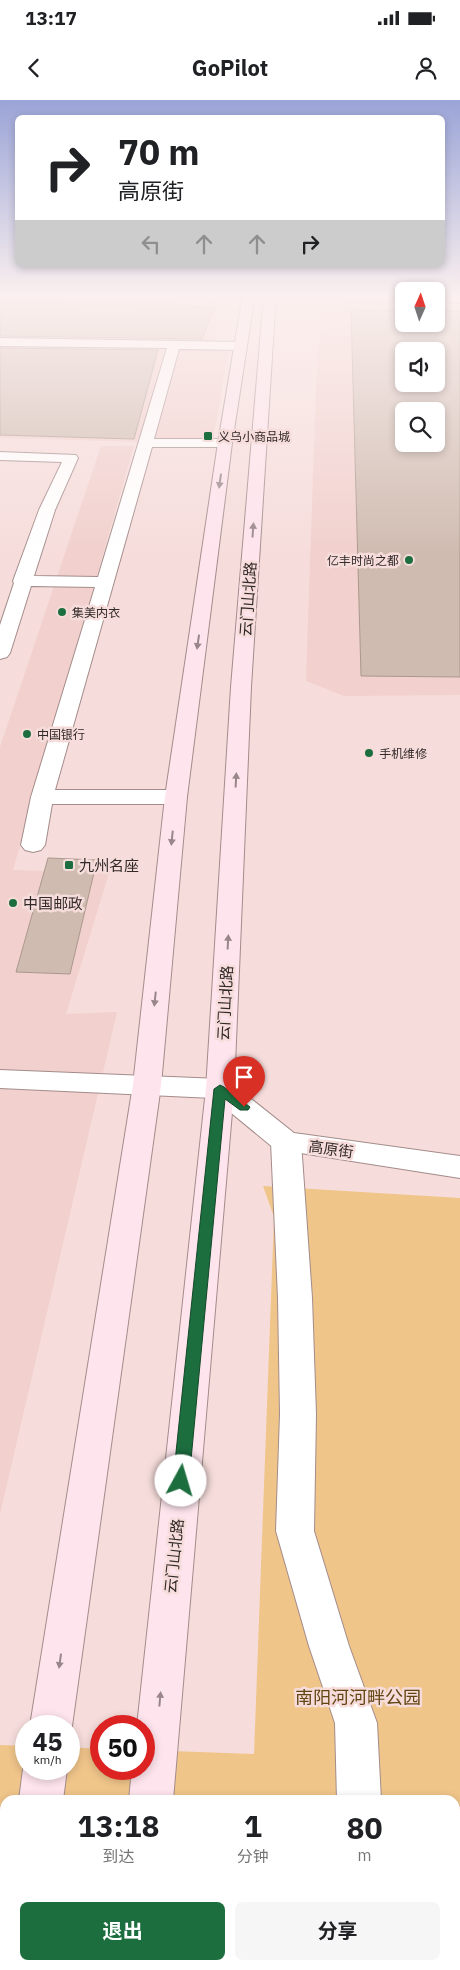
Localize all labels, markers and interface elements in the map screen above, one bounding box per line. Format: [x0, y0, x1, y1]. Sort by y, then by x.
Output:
text: 13:17 [25, 6, 77, 30]
text: GoPilot [192, 53, 268, 82]
icon: back [20, 54, 48, 82]
icon: person [412, 54, 440, 82]
text: 70 m [118, 129, 200, 175]
icon: right [35, 135, 100, 200]
text: 高原街 [118, 176, 184, 205]
icon: left [137, 230, 165, 258]
icon: ahead [190, 230, 218, 258]
icon: ahead [243, 230, 271, 258]
icon: right [296, 230, 324, 258]
north arrow [395, 282, 445, 332]
map controls [395, 282, 445, 452]
button: sound [395, 342, 445, 392]
button: search [395, 402, 445, 452]
place label: 义乌小商品城 [218, 429, 290, 444]
marker: 义乌小商品城 [202, 430, 214, 442]
one-way arrow [215, 473, 223, 489]
one-way arrow [249, 522, 257, 538]
place label: 亿丰时尚之都 [327, 553, 399, 568]
marker: 亿丰时尚之都 [403, 554, 415, 566]
street label: 云门山北路 [236, 561, 260, 637]
place label: 集美内衣 [72, 605, 120, 620]
marker: 集美内衣 [56, 606, 68, 618]
one-way arrow [193, 634, 201, 650]
place label: 中国银行 [37, 727, 85, 742]
marker: 中国银行 [21, 728, 33, 740]
place label: 手机维修 [379, 746, 427, 761]
marker: 手机维修 [363, 747, 375, 759]
one-way arrow [233, 771, 241, 787]
one-way arrow [168, 830, 176, 846]
place label: 九州名座 [79, 856, 139, 875]
marker: 九州名座 [63, 859, 75, 871]
place label: 中国邮政 [23, 894, 83, 913]
marker: 中国邮政 [7, 897, 19, 909]
one-way arrow [224, 934, 232, 950]
street label: 云门山北路 [214, 965, 236, 1041]
one-way arrow [151, 992, 159, 1008]
pin [223, 1056, 265, 1107]
icon: arrive [230, 1063, 258, 1091]
street label: 高原街 [307, 1136, 355, 1162]
position arrow [154, 1454, 206, 1506]
street label: 云门山北路 [161, 1518, 187, 1594]
one-way arrow [56, 1653, 64, 1669]
park label: 南阳河河畔公园 [295, 1686, 421, 1709]
one-way arrow [156, 1691, 164, 1707]
speed limit sign: 50 [90, 1715, 155, 1780]
text: 45 [32, 1725, 63, 1758]
text: km/h [33, 1752, 62, 1767]
text: 13:18 [78, 1806, 159, 1845]
text: 1 [244, 1806, 262, 1845]
text: 80 [346, 1808, 382, 1847]
text: m [357, 1845, 371, 1865]
text: 到达 [102, 1846, 134, 1866]
text: 分钟 [237, 1846, 269, 1866]
button: 退出 [20, 1902, 225, 1960]
button: 分享 [235, 1902, 440, 1960]

